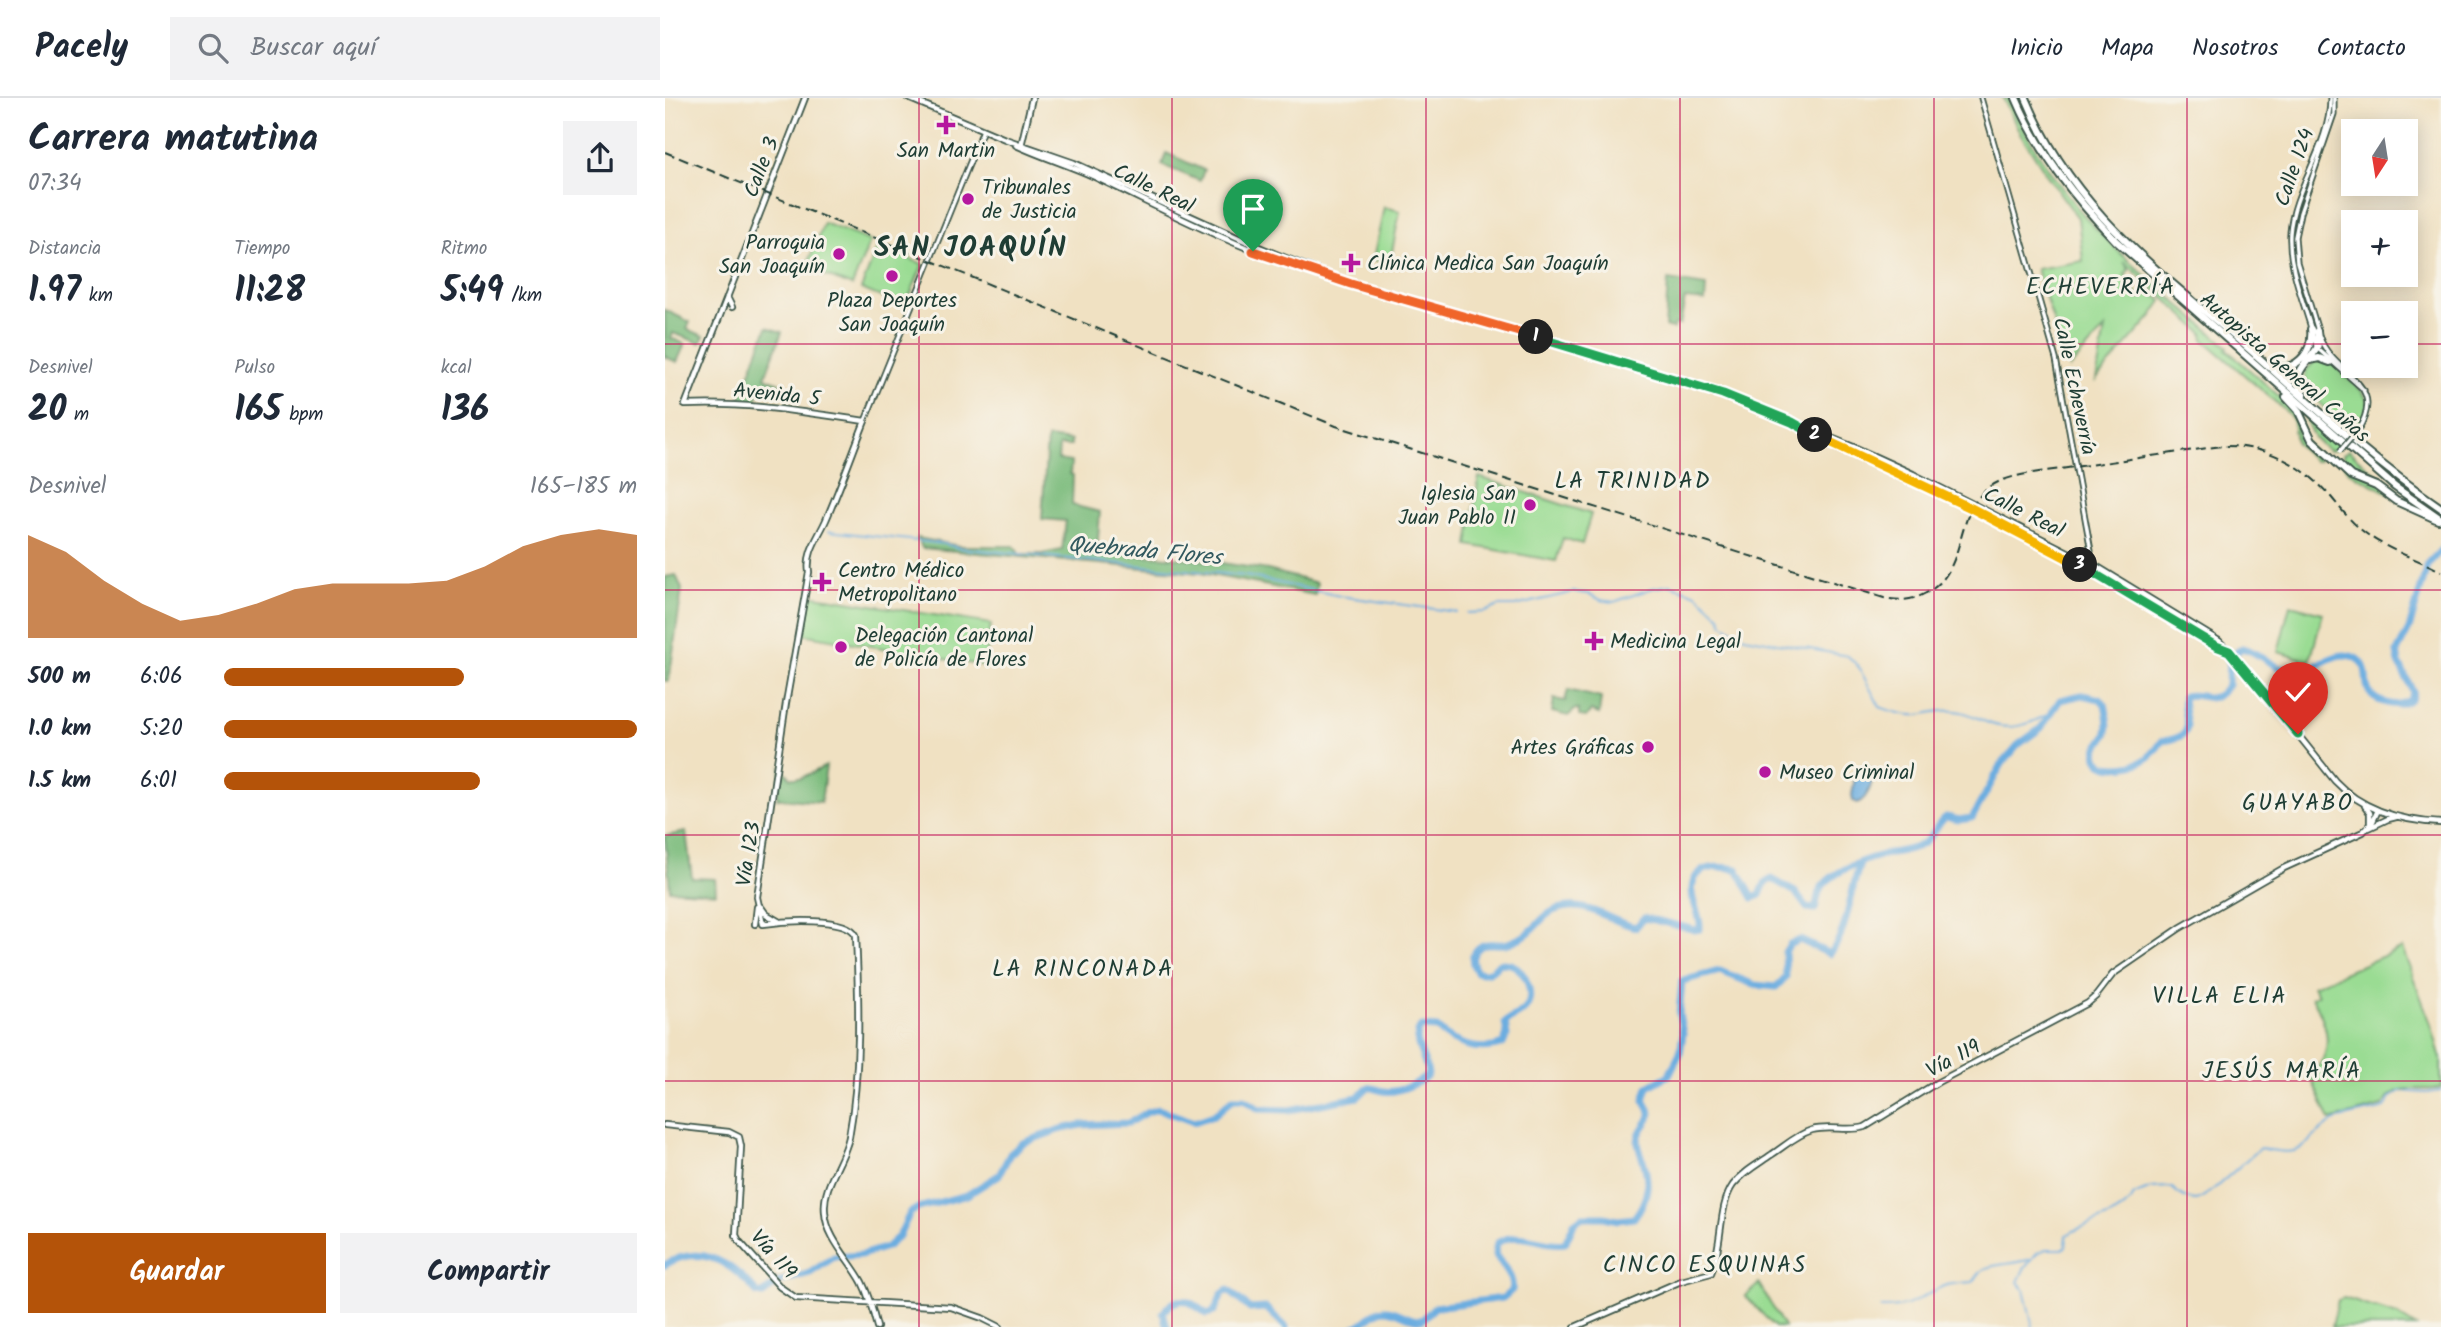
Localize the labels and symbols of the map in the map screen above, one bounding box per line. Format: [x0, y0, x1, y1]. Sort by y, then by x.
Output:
marker: San Martin [936, 115, 956, 135]
north arrow [2341, 119, 2419, 196]
street label: Calle 124 [2267, 124, 2324, 211]
street label: Calle 3 [736, 132, 789, 203]
place label: San Martin [897, 135, 995, 168]
street label: Calle Real [1107, 155, 1200, 223]
place label: Tribunales de Justicia [982, 172, 1077, 229]
pin [1223, 179, 1283, 251]
marker: Tribunales de Justicia [960, 191, 976, 207]
district label: SAN JOAQUÍN [874, 226, 1068, 271]
place label: Parroquia San Joaquín [719, 227, 825, 284]
marker: Parroquia San Joaquín [831, 246, 847, 262]
place label: Clínica Medica San Joaquín [1367, 248, 1609, 281]
marker: Clínica Medica San Joaquín [1341, 253, 1361, 273]
marker: Plaza Deportes San Joaquín [884, 268, 900, 284]
district label: ECHEVERRÍA [2026, 270, 2176, 306]
place label: Plaza Deportes San Joaquín [827, 285, 957, 342]
street label: Autopista General Cañas [2191, 285, 2377, 452]
street label: Calle Echeverría [2043, 314, 2104, 458]
pin: 1 [1519, 320, 1553, 354]
street label: Avenida 5 [732, 375, 824, 417]
pin: 2 [1797, 418, 1833, 452]
district label: LA TRINIDAD [1555, 464, 1712, 500]
place label: Iglesia San Juan Pablo II [1398, 478, 1516, 535]
street label: Calle Real [1977, 479, 2070, 548]
marker: Iglesia San Juan Pablo II [1522, 497, 1538, 513]
water label: Quebrada Flores [1067, 527, 1225, 577]
pin: 3 [2063, 547, 2097, 582]
place label: Centro Médico Metropolitano [838, 555, 964, 612]
marker: Centro Médico Metropolitano [812, 572, 832, 592]
place label: Delegación Cantonal de Policía de Flores [855, 620, 1033, 677]
place label: Medicina Legal [1610, 626, 1741, 659]
marker: Medicina Legal [1584, 631, 1604, 651]
marker: Delegación Cantonal de Policía de Flores [833, 639, 849, 655]
pin [2268, 662, 2328, 734]
place label: Artes Gráficas [1510, 732, 1634, 765]
marker: Artes Gráficas [1640, 739, 1656, 755]
place label: Museo Criminal [1779, 757, 1914, 790]
marker: Museo Criminal [1757, 764, 1773, 780]
district label: GUAYABO [2242, 786, 2354, 822]
street label: Vía 123 [728, 819, 771, 889]
district label: LA RINCONADA [992, 952, 1174, 988]
district label: VILLA ELIA [2153, 979, 2287, 1015]
street label: Vía 119 [1920, 1031, 1987, 1087]
district label: JESÚS MARÍA [2202, 1054, 2362, 1090]
street label: Vía 119 [741, 1222, 805, 1288]
district label: CINCO ESQUINAS [1603, 1248, 1807, 1284]

